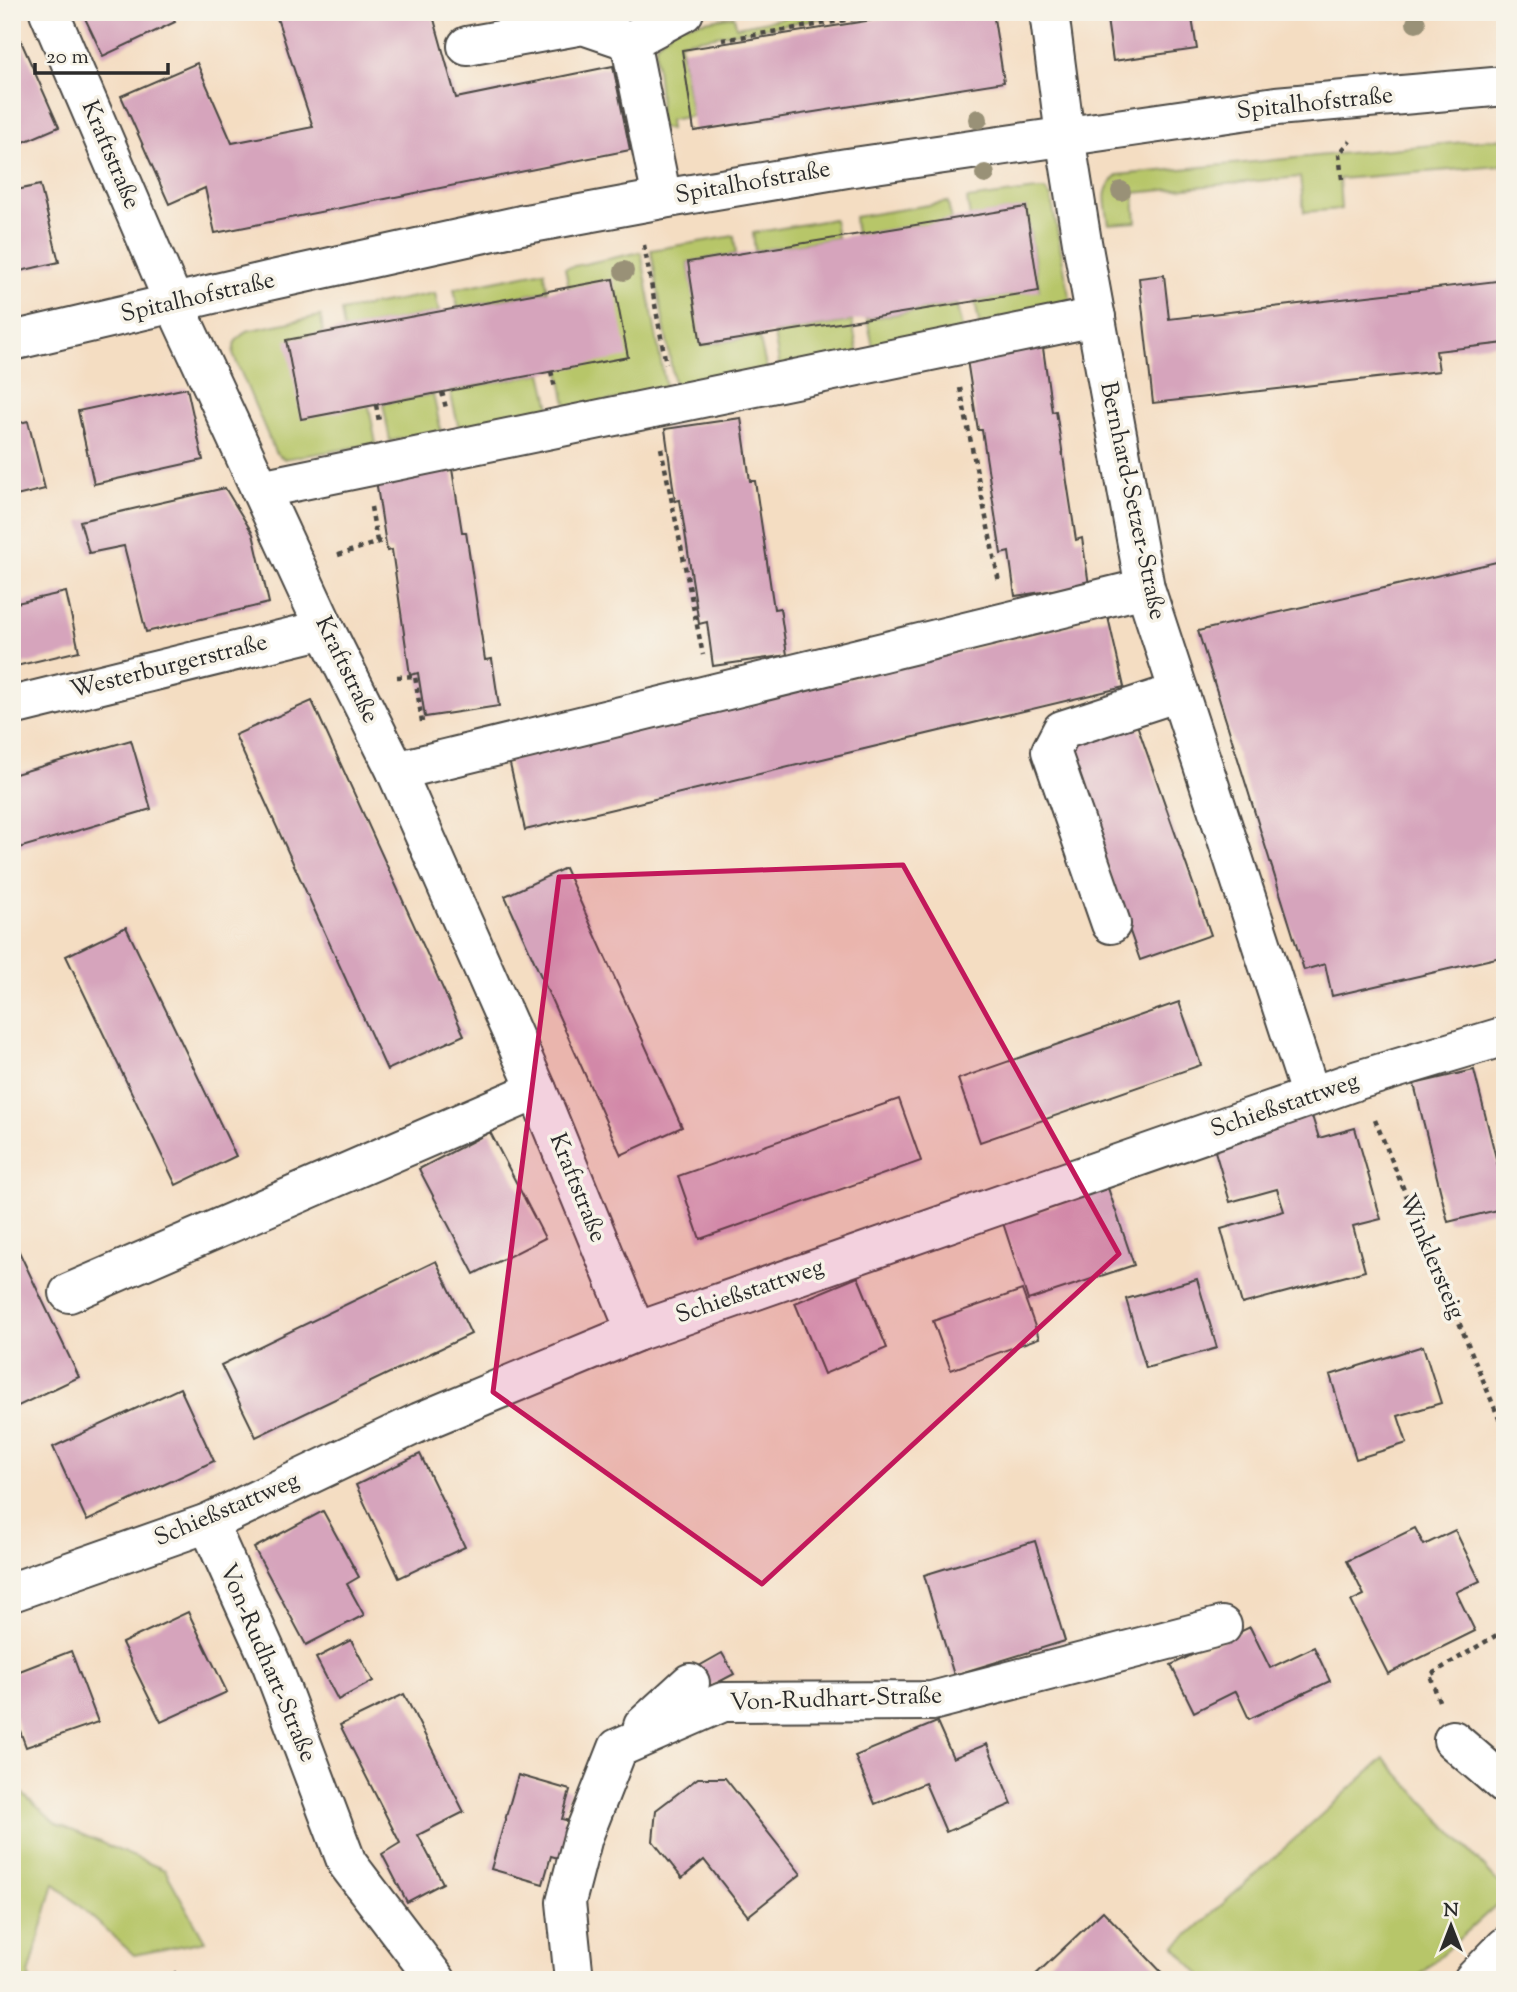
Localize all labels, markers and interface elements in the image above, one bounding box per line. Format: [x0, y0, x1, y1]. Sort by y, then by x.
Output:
scale bar [35, 32, 168, 76]
text: 20 m [46, 43, 89, 73]
street label: Spitalhofstraße [1235, 79, 1395, 129]
street label: Kraftstraße [72, 95, 148, 215]
street label: Spitalhofstraße [673, 153, 833, 213]
street label: Spitalhofstraße [118, 264, 278, 332]
street label: Bernhard-Setzer-Straße [1090, 379, 1174, 623]
street label: Kraftstraße [306, 611, 386, 729]
street label: Westerburgerstraße [67, 626, 271, 708]
street label: Schießstattweg [1206, 1065, 1364, 1147]
street label: Kraftstraße [540, 1128, 614, 1248]
street label: Winklersteig [1389, 1189, 1473, 1325]
street label: Schießstattweg [671, 1251, 829, 1333]
street label: Schießstattweg [149, 1464, 305, 1556]
street label: Von-Rudhart-Straße [210, 1558, 324, 1768]
street label: Von-Rudhart-Straße [729, 1679, 943, 1721]
north arrow [1416, 1890, 1486, 1960]
text: N [1443, 1898, 1459, 1925]

